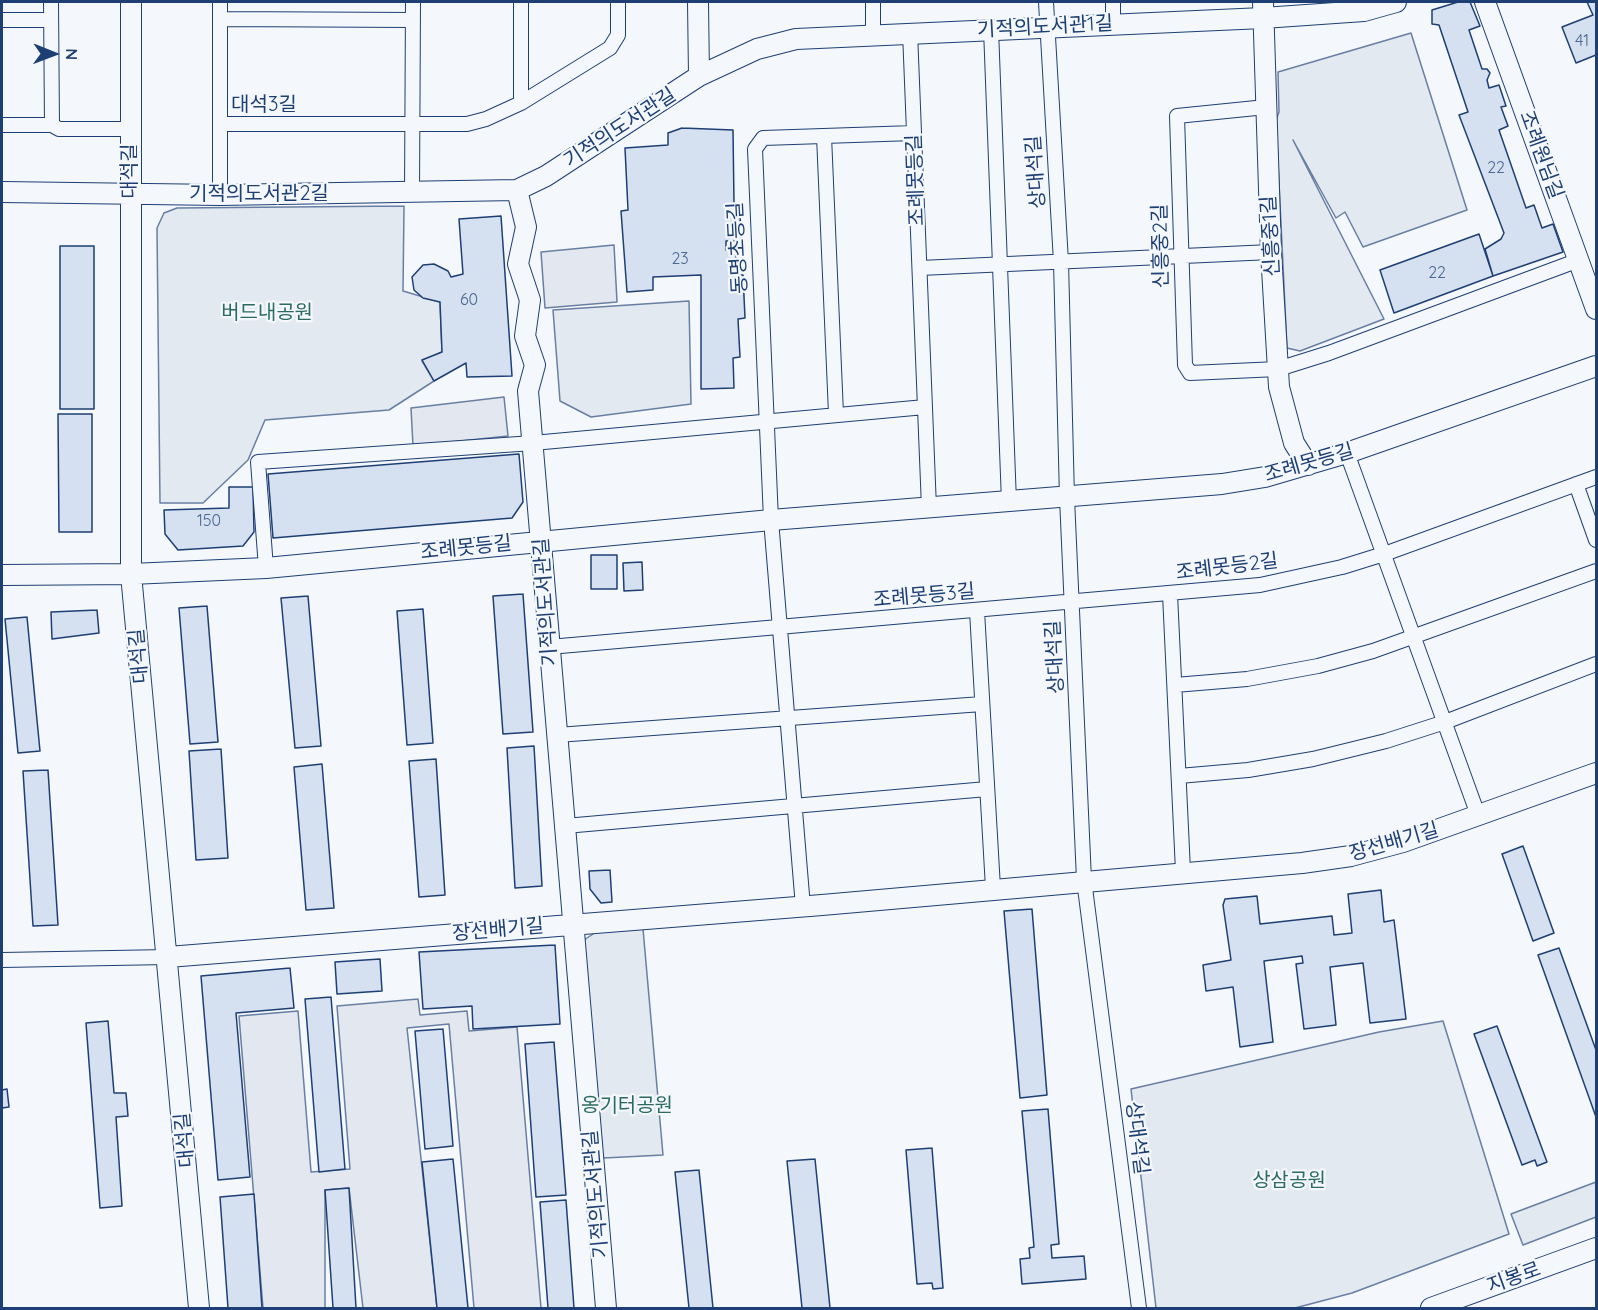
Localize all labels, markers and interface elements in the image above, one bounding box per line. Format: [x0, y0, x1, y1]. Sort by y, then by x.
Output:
street label: 기적의도서관1길 [976, 11, 1114, 43]
north arrow [24, 24, 84, 84]
house number: 41 [1575, 31, 1589, 51]
text: N [62, 48, 82, 60]
street label: 기적의도서관길 [559, 83, 681, 173]
street label: 대석3길 [231, 93, 297, 117]
street label: 조례원님길 [1514, 108, 1568, 202]
street label: 조례못등길 [902, 134, 930, 226]
street label: 상대석길 [1021, 134, 1051, 210]
street label: 대석길 [118, 143, 142, 199]
house number: 22 [1487, 158, 1505, 178]
street label: 기적의도서관2길 [189, 182, 329, 206]
street label: 신흥중1길 [1257, 195, 1285, 277]
street label: 동명초등길 [724, 201, 752, 295]
street label: 신흥중2길 [1148, 203, 1174, 289]
house number: 23 [671, 249, 689, 269]
house number: 22 [1428, 263, 1446, 283]
house number: 60 [460, 290, 478, 310]
park label: 버드내공원 [221, 301, 313, 325]
street label: 조례못등길 [1261, 439, 1357, 487]
house number: 150 [197, 511, 221, 531]
street label: 조례못등길 [419, 531, 513, 565]
street label: 기적의도서관길 [530, 537, 562, 667]
street label: 조례못등2길 [1174, 549, 1280, 585]
street label: 조례못등3길 [872, 580, 976, 612]
street label: 상대석길 [1041, 620, 1069, 694]
street label: 대석길 [125, 627, 153, 685]
street label: 장선배기길 [1346, 818, 1442, 866]
street label: 장선배기길 [451, 914, 545, 946]
park label: 옹기터공원 [581, 1094, 673, 1118]
street label: 상대석길 [1121, 1100, 1153, 1176]
street label: 대석길 [171, 1111, 199, 1169]
street label: 기적의도서관길 [578, 1129, 614, 1259]
park label: 상삼공원 [1252, 1169, 1326, 1193]
street label: 지봉로 [1484, 1257, 1544, 1299]

